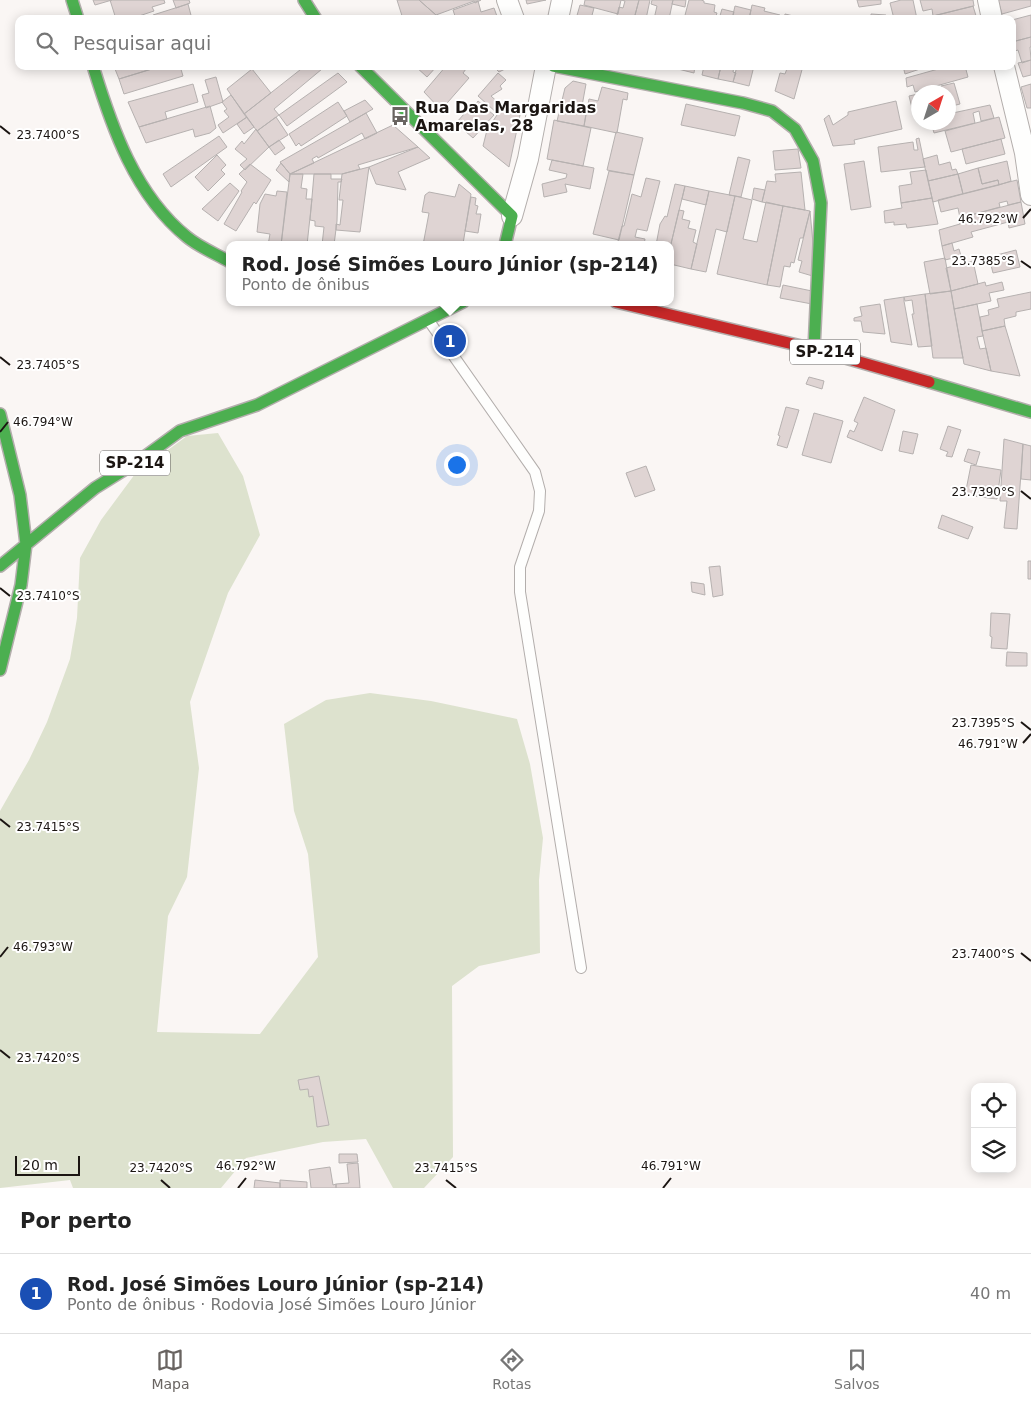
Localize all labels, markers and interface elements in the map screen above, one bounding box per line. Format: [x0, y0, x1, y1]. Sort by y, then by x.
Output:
search box [15, 15, 1016, 70]
icon: search [33, 29, 61, 57]
text: Pesquisar aqui [73, 32, 211, 54]
north arrow [911, 85, 956, 130]
place label: Rua Das Margaridas Amarelas, 28 [415, 98, 596, 135]
bus stop icon: Rua Das Margaridas Amarelas, 28 [389, 105, 411, 127]
text: 23.7400°S [16, 128, 80, 142]
text: 46.792°W [958, 212, 1018, 226]
popup [226, 241, 674, 306]
text: Rod. José Simões Louro Júnior (sp-214) [241, 253, 659, 275]
text: 23.7385°S [951, 254, 1015, 268]
text: Ponto de ônibus [241, 275, 370, 294]
pin: 1 [434, 322, 466, 360]
road number: SP-214 [790, 340, 860, 364]
text: 23.7405°S [16, 358, 80, 372]
text: 46.794°W [13, 415, 73, 429]
road number: SP-214 [100, 450, 170, 476]
your location [444, 452, 470, 478]
text: 23.7390°S [951, 485, 1015, 499]
text: 23.7410°S [16, 589, 80, 603]
text: 23.7395°S [951, 716, 1015, 730]
text: 46.791°W [958, 737, 1018, 751]
text: 23.7415°S [16, 820, 80, 834]
text: 46.793°W [13, 940, 73, 954]
text: 23.7400°S [951, 947, 1015, 961]
text: 23.7420°S [16, 1051, 80, 1065]
map controls [971, 1083, 1016, 1173]
button: locate [971, 1083, 1016, 1128]
button: layers [971, 1128, 1016, 1173]
scale bar [15, 1153, 80, 1176]
text: 20 m [22, 1157, 58, 1173]
text: 46.792°W [216, 1159, 276, 1173]
text: 46.791°W [641, 1159, 701, 1173]
text: 23.7420°S [129, 1161, 193, 1175]
text: 23.7415°S [414, 1161, 478, 1175]
text: Por perto [20, 1209, 132, 1233]
text: Rod. José Simões Louro Júnior (sp-214) [67, 1273, 484, 1295]
text: 1 [30, 1284, 42, 1303]
text: 40 m [970, 1284, 1011, 1303]
text: Ponto de ônibus · Rodovia José Simões Louro Júnior [67, 1295, 476, 1314]
tab: Mapa [151, 1346, 190, 1392]
tab: Rotas [492, 1346, 531, 1392]
tab: Salvos [834, 1346, 880, 1392]

